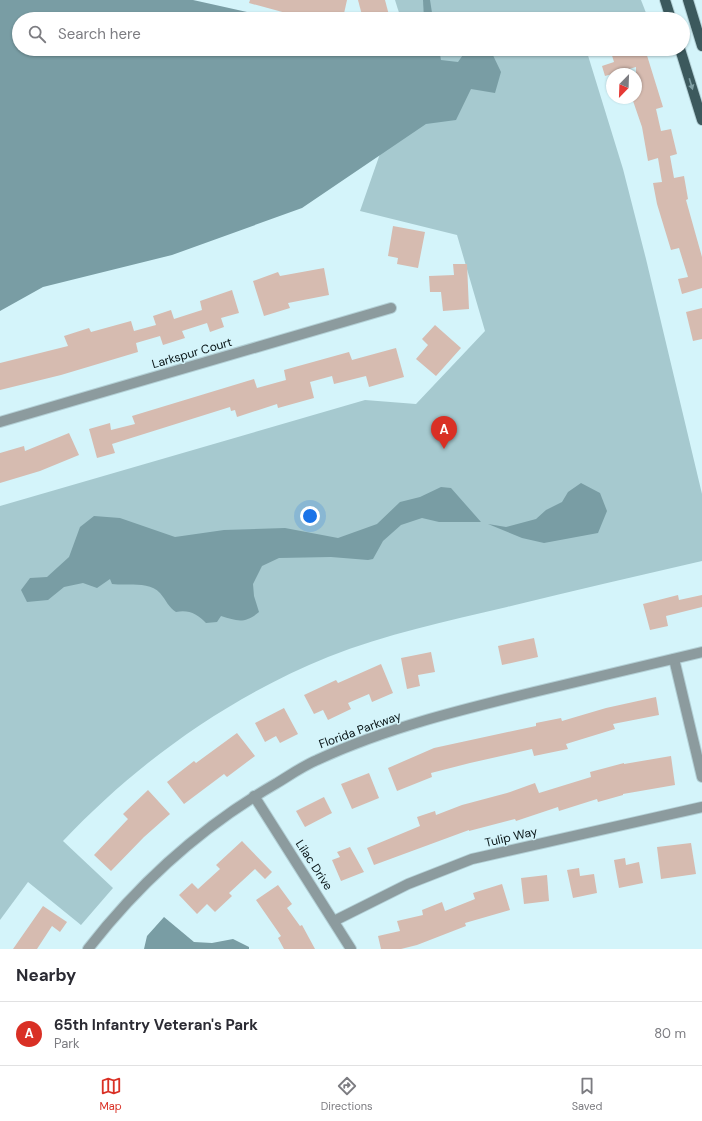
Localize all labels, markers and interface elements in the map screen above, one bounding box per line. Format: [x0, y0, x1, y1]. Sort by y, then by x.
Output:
search box [12, 12, 690, 56]
icon: search [26, 23, 48, 45]
text: Search here [58, 24, 141, 44]
north arrow [606, 68, 642, 104]
one-way arrow [688, 79, 694, 91]
street label: Larkspur Court [150, 334, 234, 372]
pin: A [431, 416, 457, 449]
your location [300, 506, 320, 526]
street label: Florida Parkway [317, 708, 404, 752]
street label: Tulip Way [483, 823, 539, 851]
street label: Lilac Drive [292, 837, 336, 893]
text: Nearby [16, 964, 76, 986]
text: 65th Infantry Veteran's Park [54, 1015, 258, 1035]
text: A [24, 1025, 34, 1042]
text: 80 m [654, 1025, 686, 1042]
text: Park [54, 1035, 80, 1052]
tab: Map [100, 1075, 122, 1113]
tab: Directions [321, 1075, 373, 1113]
tab: Saved [572, 1075, 602, 1113]

